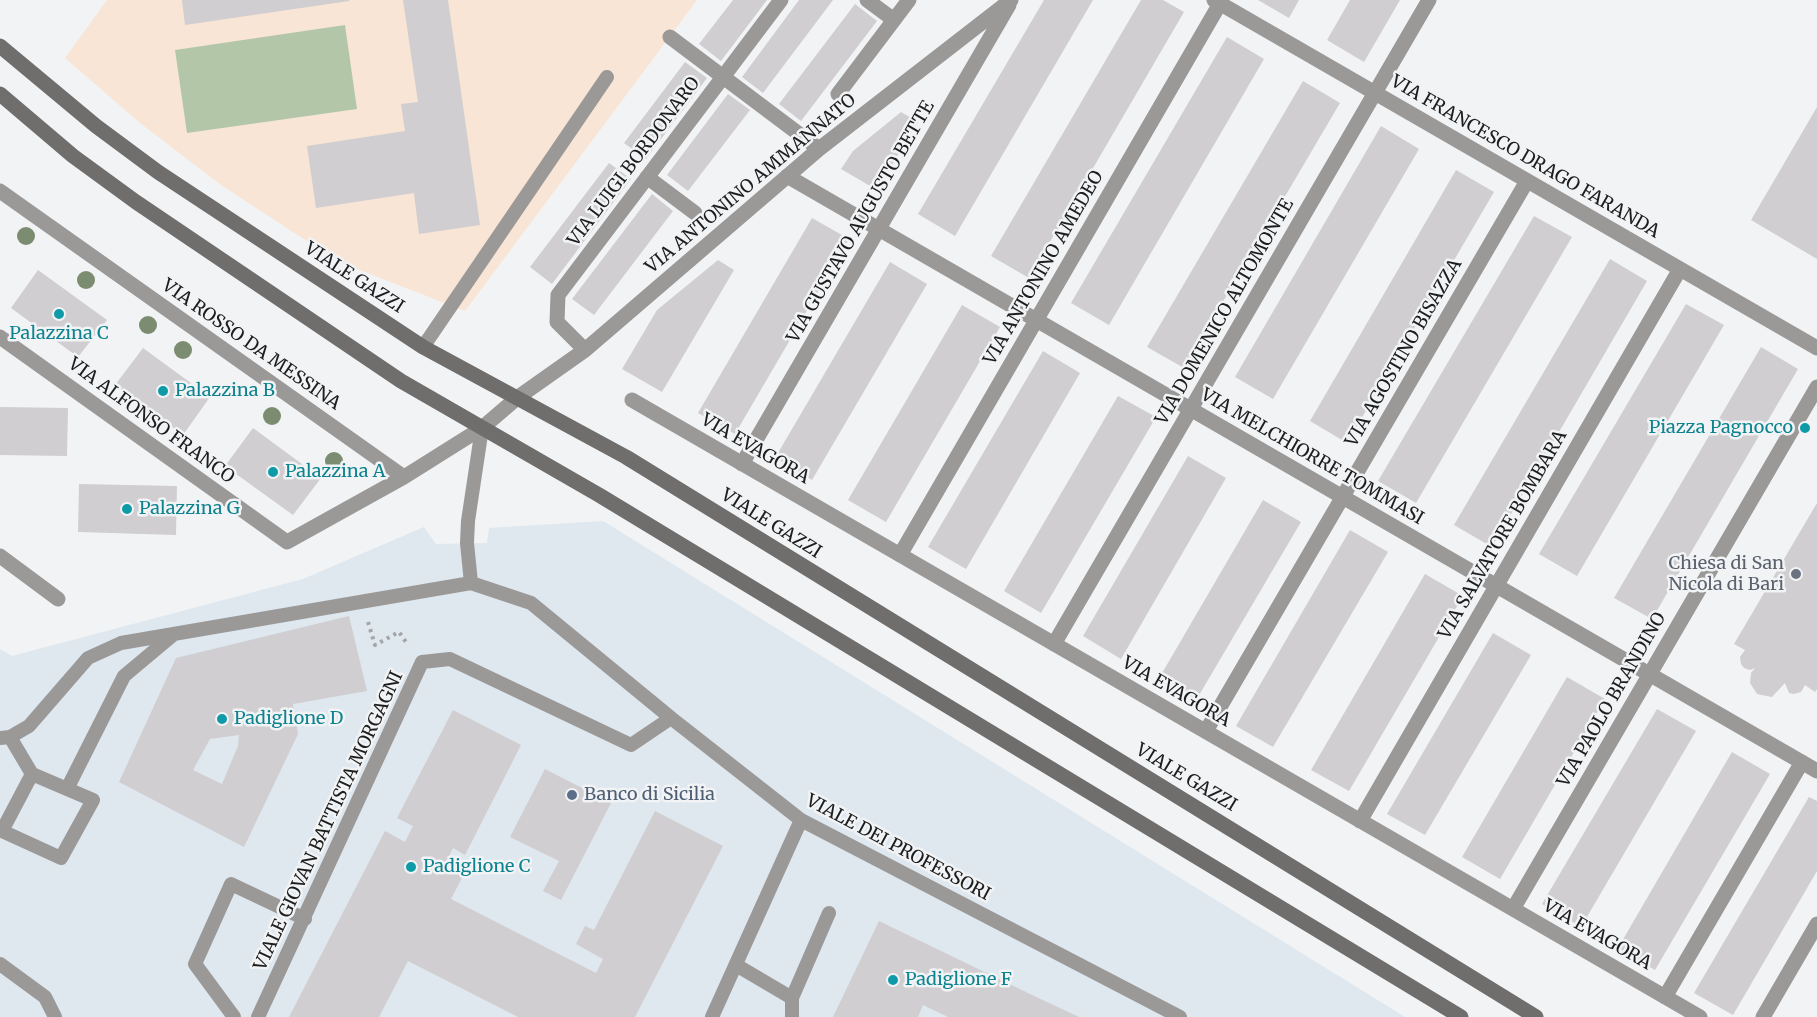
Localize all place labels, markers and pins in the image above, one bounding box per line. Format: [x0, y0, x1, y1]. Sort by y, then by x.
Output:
marker: Palazzina C [52, 307, 66, 321]
place label: Palazzina C [9, 323, 109, 345]
place label: Palazzina B [175, 380, 275, 402]
marker: Palazzina B [156, 384, 170, 398]
place label: Piazza Pagnocco [1649, 417, 1793, 439]
marker: Piazza Pagnocco [1798, 421, 1812, 435]
place label: Palazzina A [285, 461, 385, 483]
marker: Palazzina A [266, 465, 280, 479]
place label: Palazzina G [139, 498, 240, 520]
marker: Palazzina G [120, 502, 134, 516]
place label: Chiesa di San Nicola di Bari [1668, 553, 1784, 596]
marker: Chiesa di San Nicola di Bari [1789, 567, 1803, 581]
place label: Padiglione D [234, 708, 343, 730]
marker: Padiglione D [215, 712, 229, 726]
place label: Banco di Sicilia [584, 784, 715, 806]
marker: Banco di Sicilia [565, 788, 579, 802]
place label: Padiglione C [423, 856, 531, 878]
marker: Padiglione C [404, 860, 418, 874]
place label: Padiglione F [905, 969, 1012, 991]
marker: Padiglione F [886, 973, 900, 987]

